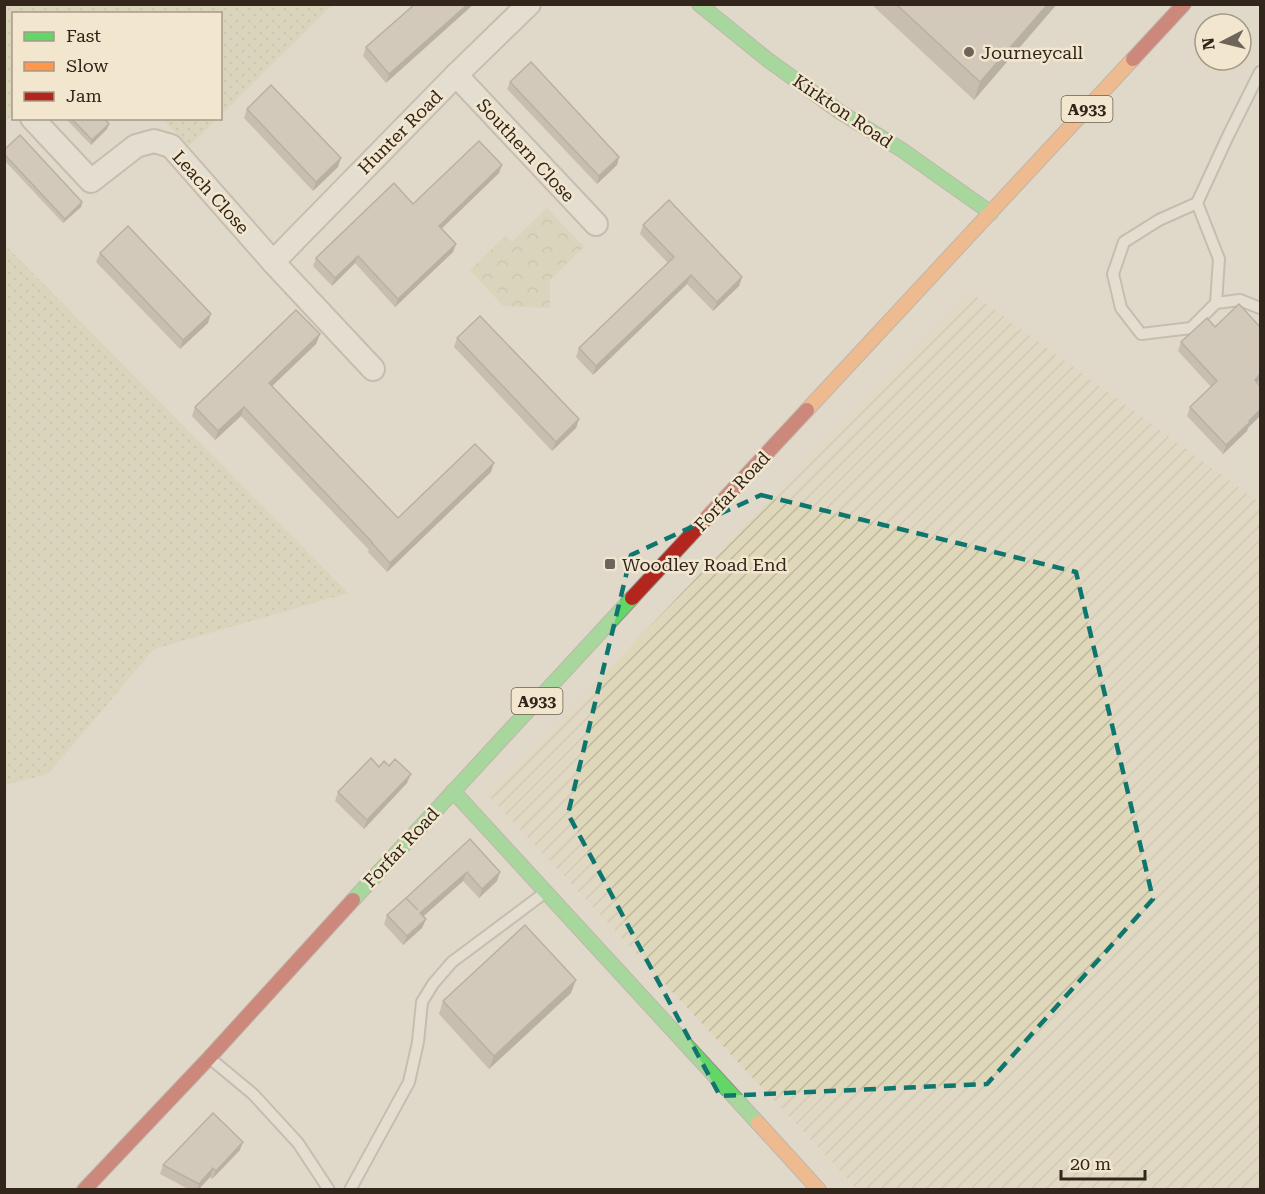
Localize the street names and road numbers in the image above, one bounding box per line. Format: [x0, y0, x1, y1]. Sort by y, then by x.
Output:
street label: Kirkton Road [789, 70, 897, 152]
street label: Hunter Road [354, 85, 447, 178]
street label: Southern Close [473, 94, 579, 206]
road number: A933 [1062, 96, 1112, 122]
street label: Leach Close [168, 146, 254, 238]
street label: Forfar Road [690, 447, 774, 535]
road number: A933 [512, 688, 562, 714]
street label: Forfar Road [359, 803, 443, 891]

